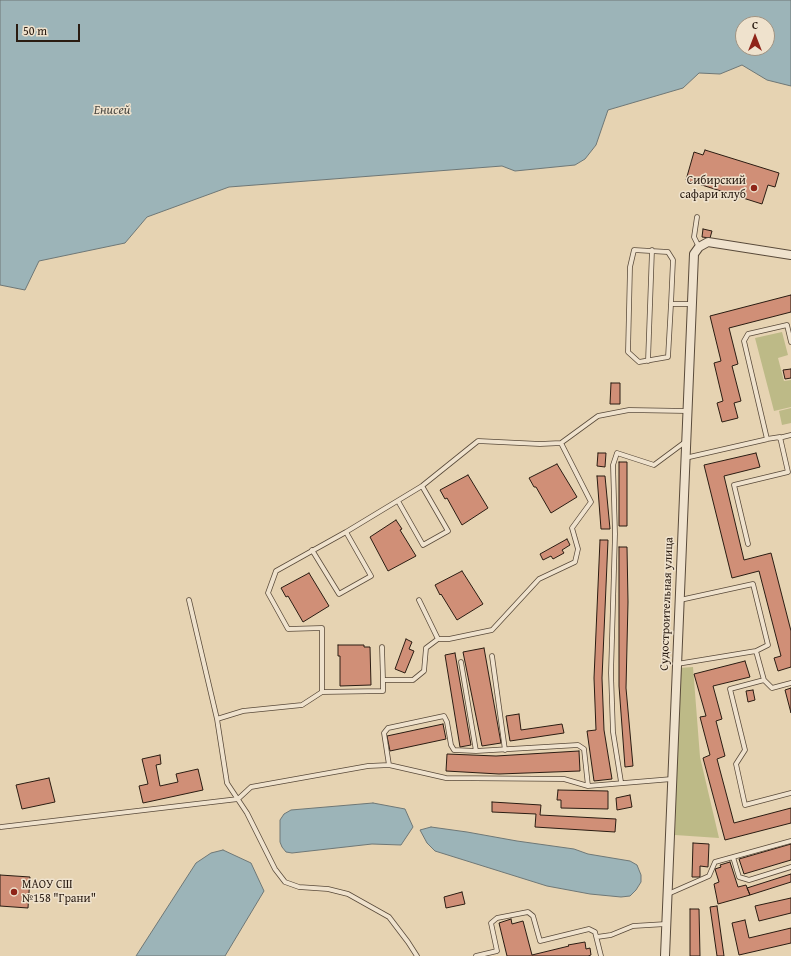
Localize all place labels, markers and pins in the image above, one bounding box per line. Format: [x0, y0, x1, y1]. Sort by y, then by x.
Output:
place label: Сибирский сафари клуб [680, 174, 746, 202]
marker: Сибирский сафари клуб [749, 183, 759, 193]
place label: МАОУ СШ №158 "Грани" [22, 878, 96, 906]
marker: МАОУ СШ №158 "Грани" [9, 887, 19, 897]

